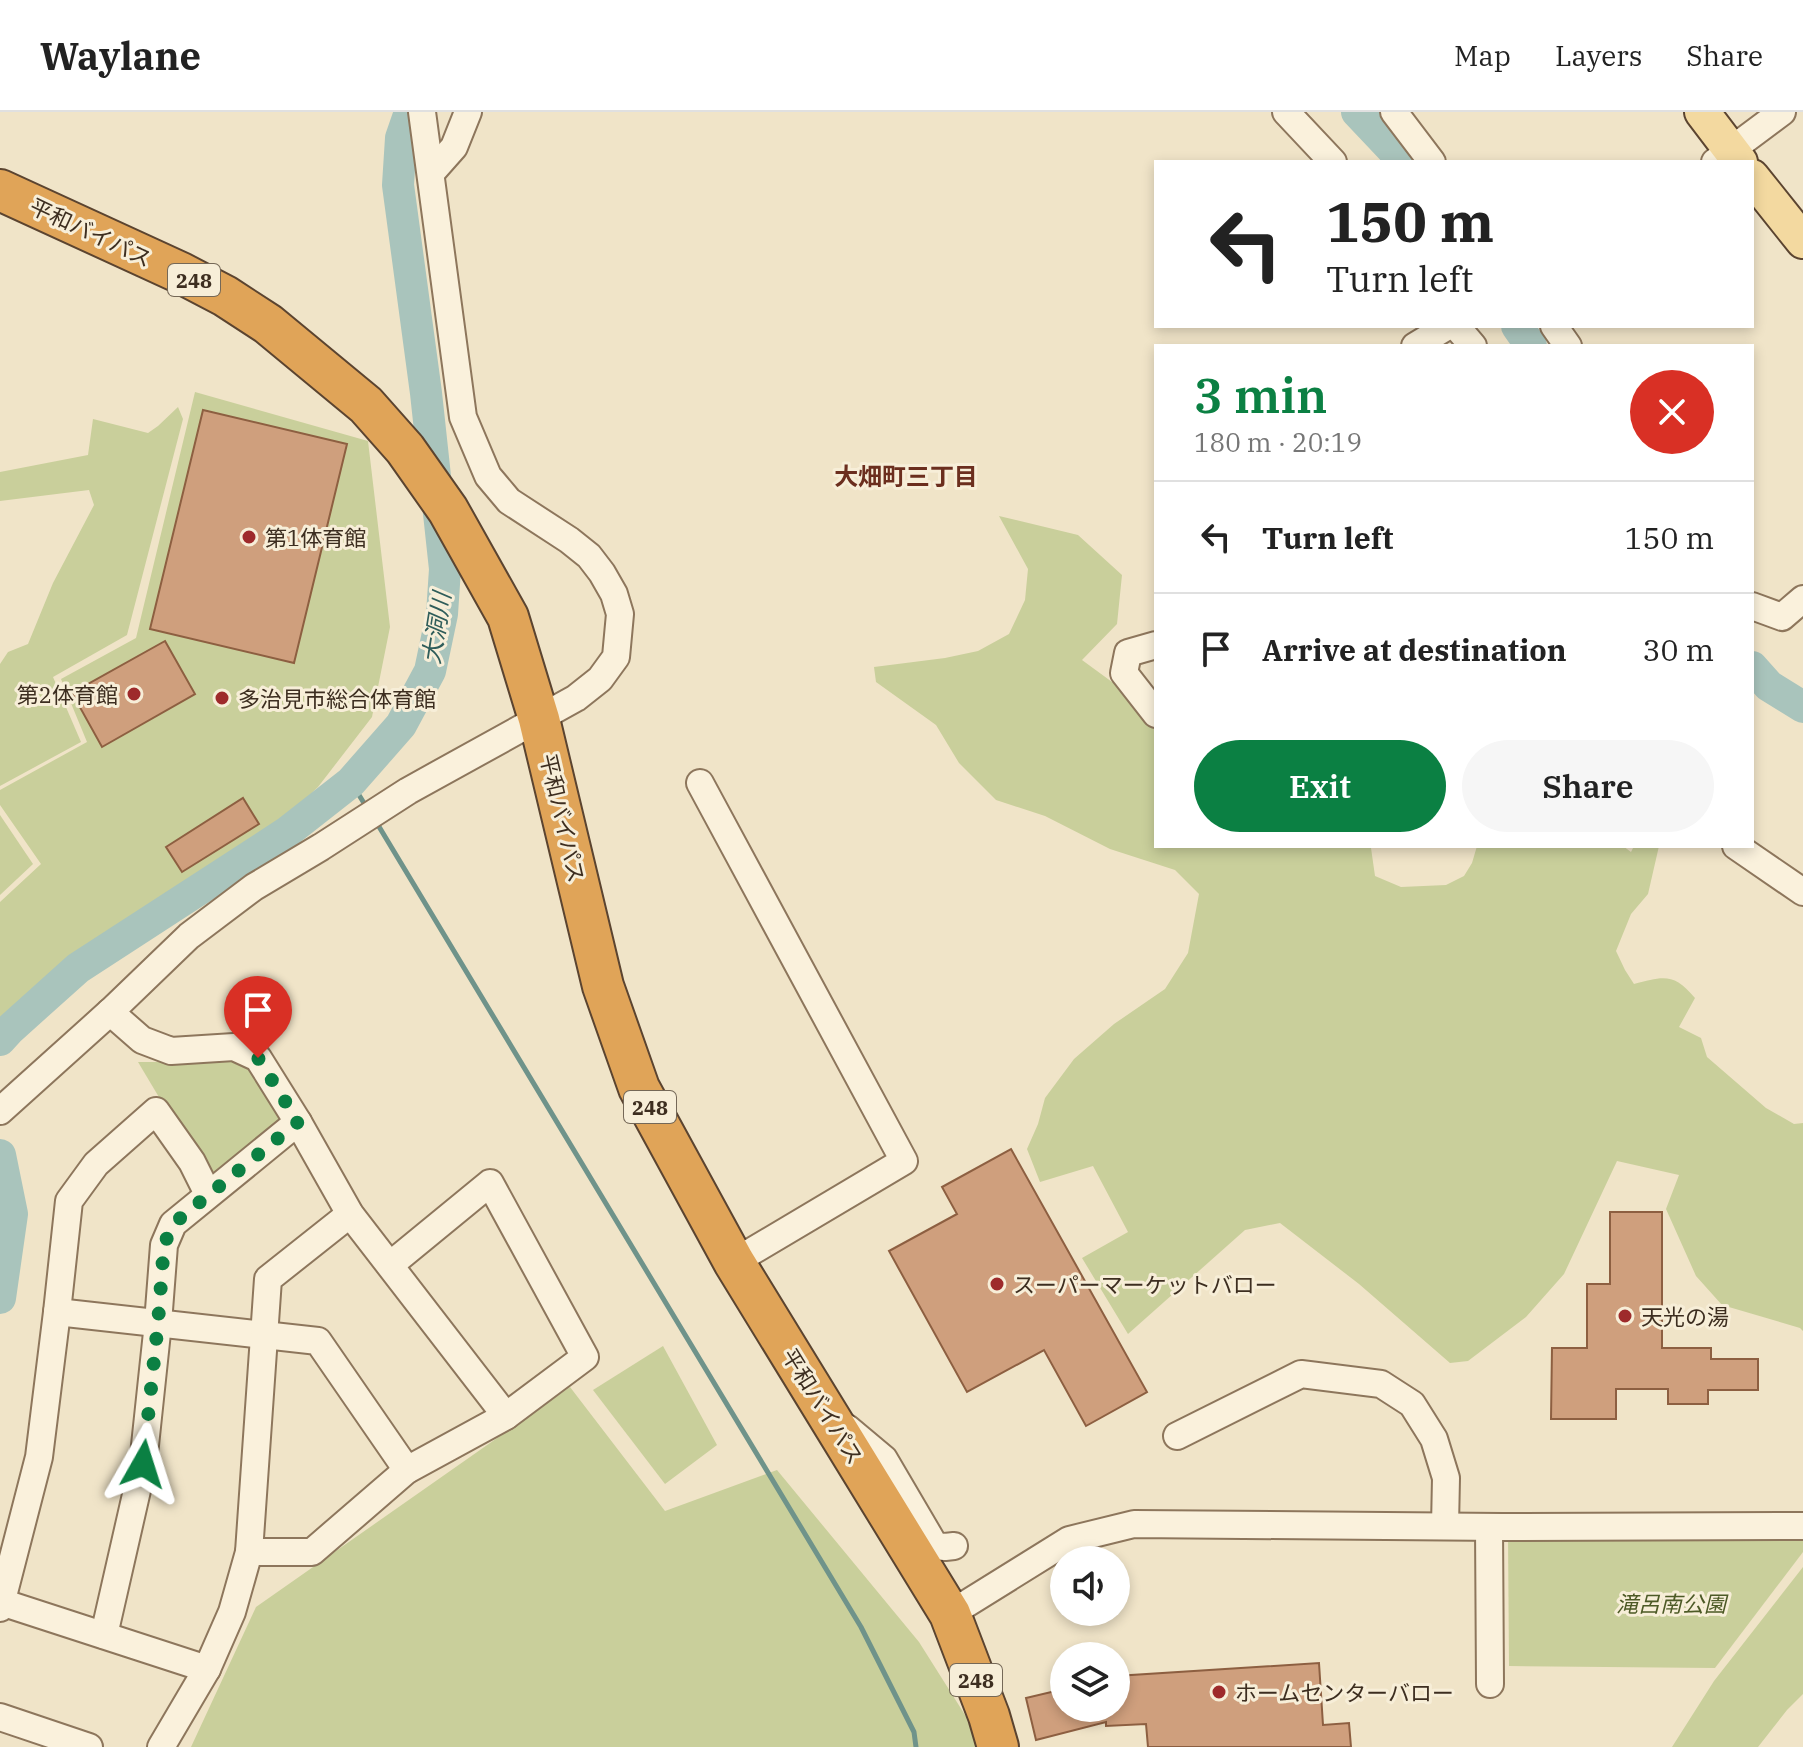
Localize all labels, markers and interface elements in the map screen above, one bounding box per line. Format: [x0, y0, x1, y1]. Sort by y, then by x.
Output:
text: Waylane [40, 31, 201, 80]
text: Map [1454, 37, 1511, 74]
text: Layers [1555, 37, 1642, 74]
text: Share [1686, 37, 1763, 74]
text: 150 m [1326, 185, 1494, 257]
street label: 平和バイパス [25, 191, 157, 273]
icon: left [1194, 192, 1298, 296]
text: Turn left [1326, 255, 1473, 302]
road number: 248 [168, 264, 220, 296]
text: 3 min [1194, 364, 1327, 426]
button: close [1630, 370, 1714, 454]
text: 180 m · 20:19 [1194, 425, 1362, 459]
district label: 大畑町三丁目 [834, 460, 978, 492]
icon: left [1194, 515, 1238, 559]
text: Turn left [1262, 518, 1394, 557]
text: 150 m [1624, 518, 1714, 557]
place label: 第1体育館 [265, 523, 366, 552]
marker: 第1体育館 [240, 528, 258, 546]
water label: 大洞川 [415, 587, 458, 666]
icon: arrive [1194, 627, 1238, 671]
text: Arrive at destination [1262, 630, 1567, 669]
text: 30 m [1642, 630, 1714, 669]
place label: 第2体育館 [17, 680, 118, 709]
place label: 多治見市総合体育館 [238, 684, 436, 713]
marker: 第2体育館 [125, 685, 143, 703]
marker: 多治見市総合体育館 [213, 689, 231, 707]
button: Exit [1194, 740, 1446, 832]
button: Share [1462, 740, 1714, 832]
street label: 平和バイパス [534, 751, 592, 885]
pin [224, 976, 292, 1058]
icon: arrive [236, 988, 280, 1032]
road number: 248 [624, 1091, 676, 1123]
place label: スーパーマーケットバロー [1013, 1270, 1277, 1299]
marker: スーパーマーケットバロー [988, 1275, 1006, 1293]
place label: 天光の湯 [1641, 1302, 1729, 1331]
marker: 天光の湯 [1616, 1307, 1634, 1325]
street label: 平和バイパス [776, 1343, 870, 1469]
position arrow [101, 1422, 185, 1506]
map controls [1050, 1546, 1130, 1722]
button: sound [1050, 1546, 1130, 1626]
park label: 滝呂南公園 [1616, 1589, 1729, 1618]
button: layers [1050, 1642, 1130, 1722]
road number: 248 [950, 1664, 1002, 1696]
place label: ホームセンターバロー [1235, 1678, 1454, 1707]
marker: ホームセンターバロー [1210, 1683, 1228, 1701]

